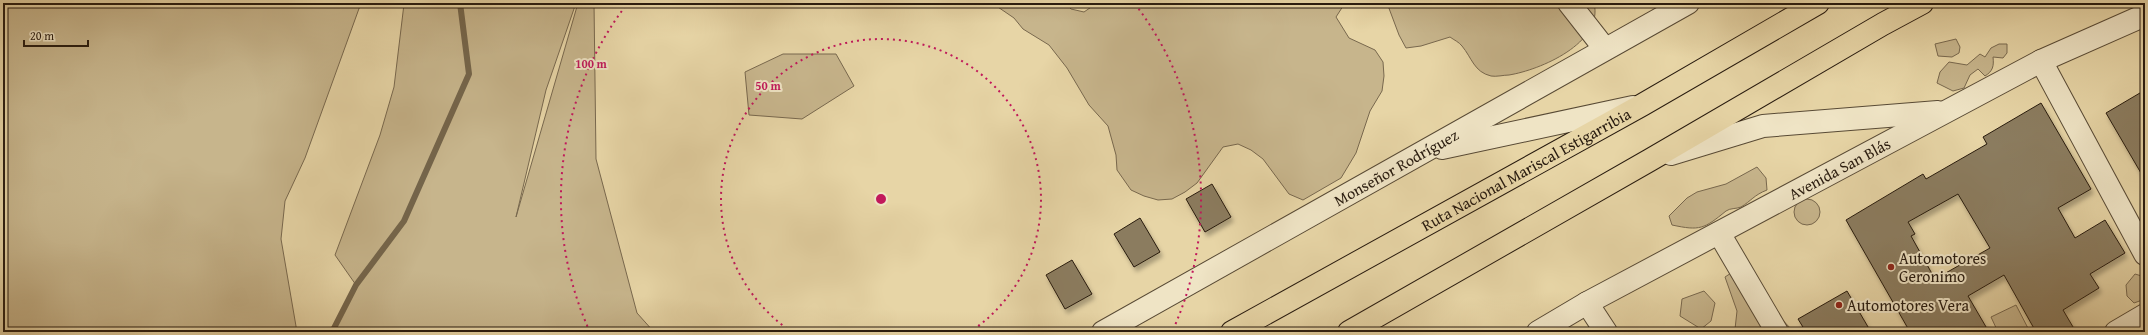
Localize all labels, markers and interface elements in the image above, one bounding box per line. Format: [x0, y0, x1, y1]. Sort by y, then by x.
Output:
scale bar [24, 22, 88, 48]
text: 20 m [30, 27, 54, 44]
text: 100 m [575, 55, 608, 72]
text: 50 m [755, 77, 781, 94]
street label: Ruta Nacional Mariscal Estigarribia [1417, 101, 1635, 237]
street label: Monseñor Rodríguez [1329, 123, 1463, 212]
street label: Avenida San Blás [1784, 131, 1895, 206]
centre of rings [874, 192, 888, 206]
place label: Automotores Geronimo [1899, 246, 1986, 288]
marker: Automotores Geronimo [1886, 262, 1896, 272]
place label: Automotores Vera [1847, 293, 1969, 317]
marker: Automotores Vera [1834, 300, 1844, 310]

